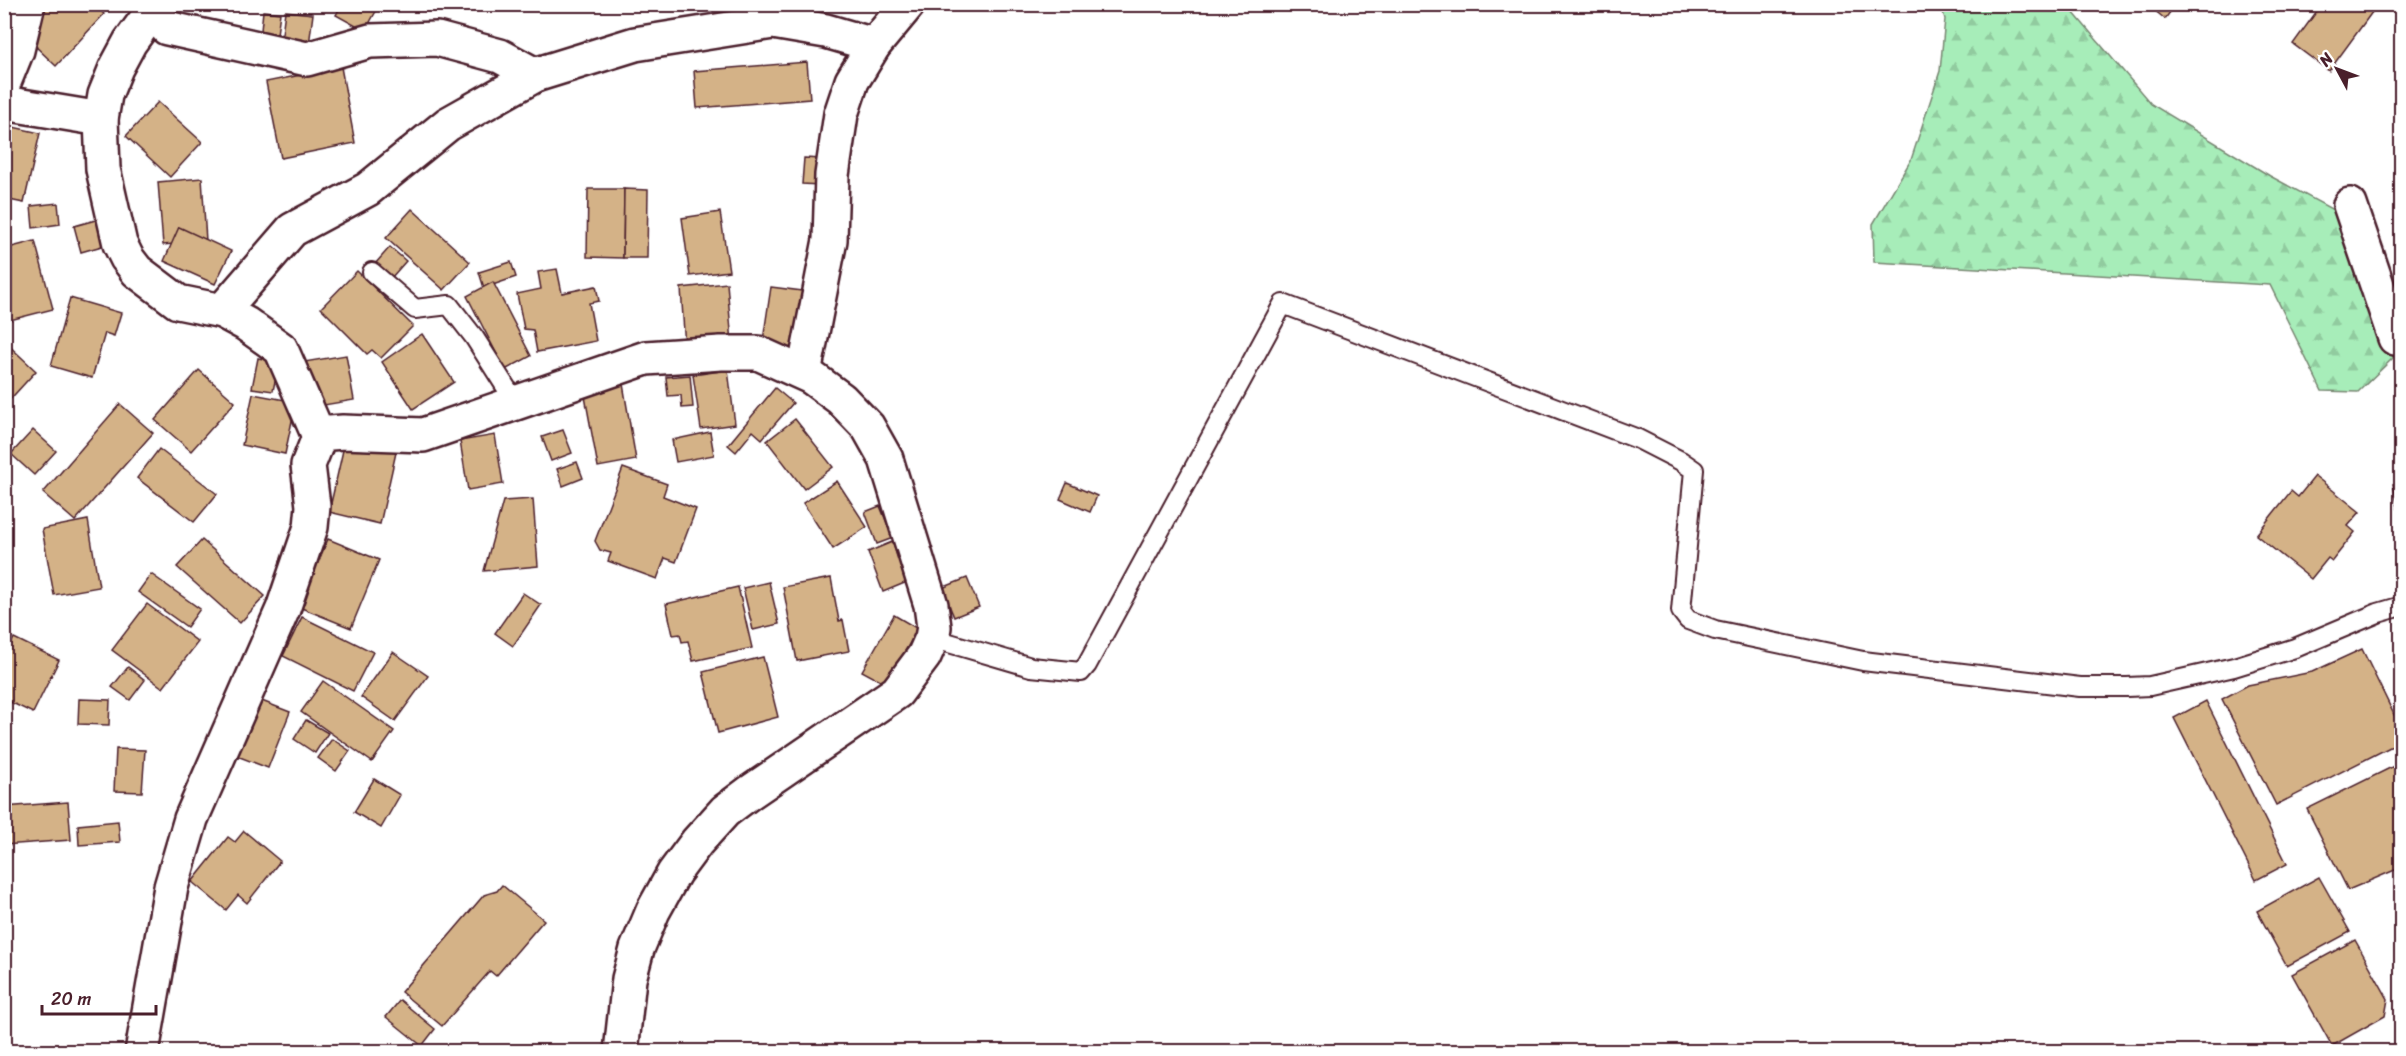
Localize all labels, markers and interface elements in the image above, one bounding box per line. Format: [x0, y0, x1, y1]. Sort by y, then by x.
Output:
north arrow [2307, 39, 2367, 99]
text: N [2311, 45, 2341, 74]
scale bar [42, 978, 156, 1016]
text: 20 m [51, 983, 91, 1015]

